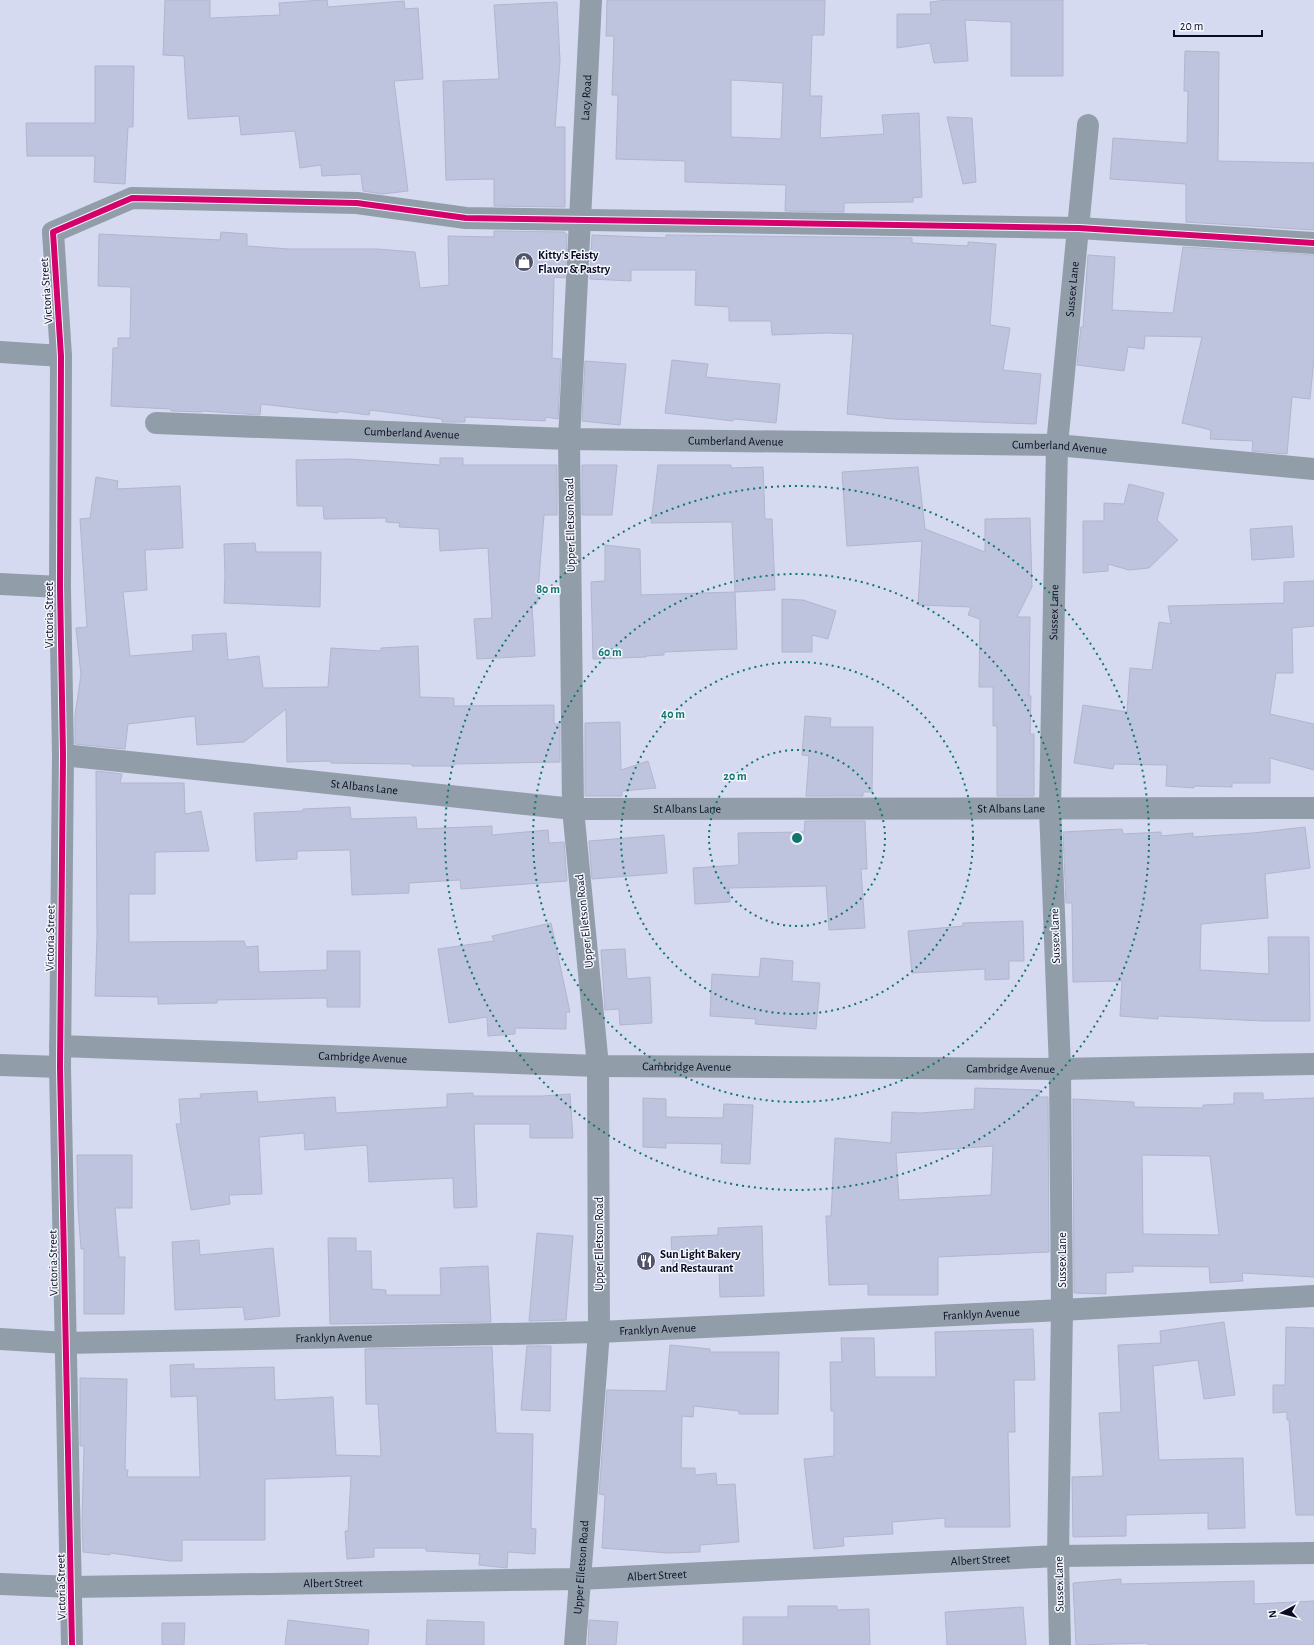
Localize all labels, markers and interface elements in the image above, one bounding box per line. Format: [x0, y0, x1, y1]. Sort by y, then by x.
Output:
scale bar [1174, 12, 1262, 38]
text: 20 m [1180, 20, 1203, 32]
street label: Lacy Road [579, 74, 593, 121]
place label: Kitty's Feisty Flavor & Pastry [538, 249, 611, 276]
shop icon: Kitty's Feisty Flavor & Pastry [513, 251, 535, 273]
street label: Victoria Street [38, 257, 54, 324]
street label: Sussex Lane [1063, 261, 1081, 317]
street label: Cumberland Avenue [364, 425, 460, 441]
street label: Cumberland Avenue [688, 434, 783, 448]
street label: Cumberland Avenue [1012, 438, 1108, 456]
street label: Upper Elletson Road [563, 478, 577, 572]
street label: Victoria Street [43, 582, 55, 648]
text: 80 m [536, 583, 560, 595]
street label: Sussex Lane [1047, 584, 1060, 640]
text: 60 m [598, 646, 622, 658]
text: 40 m [661, 708, 685, 720]
text: 20 m [723, 770, 747, 782]
street label: St Albans Lane [330, 777, 399, 796]
street label: St Albans Lane [977, 802, 1045, 814]
street label: St Albans Lane [653, 803, 721, 815]
centre of rings [790, 831, 804, 845]
street label: Upper Elletson Road [573, 874, 595, 968]
street label: Victoria Street [43, 905, 57, 971]
street label: Sussex Lane [1048, 908, 1062, 964]
street label: Cambridge Avenue [318, 1050, 407, 1065]
street label: Cambridge Avenue [642, 1060, 731, 1073]
street label: Cambridge Avenue [966, 1062, 1055, 1075]
street label: Upper Elletson Road [593, 1197, 605, 1291]
street label: Victoria Street [46, 1230, 60, 1296]
street label: Sussex Lane [1056, 1232, 1068, 1288]
place label: Sun Light Bakery and Restaurant [660, 1248, 741, 1274]
restaurant icon: Sun Light Bakery and Restaurant [635, 1250, 657, 1272]
street label: Franklyn Avenue [943, 1306, 1020, 1322]
street label: Franklyn Avenue [619, 1321, 696, 1337]
street label: Franklyn Avenue [295, 1331, 372, 1345]
street label: Upper Elletson Road [571, 1520, 591, 1615]
street label: Albert Street [950, 1552, 1011, 1567]
street label: Victoria Street [54, 1554, 68, 1620]
street label: Sussex Lane [1053, 1556, 1065, 1612]
street label: Albert Street [627, 1568, 687, 1583]
street label: Albert Street [303, 1576, 363, 1589]
north arrow [1262, 1593, 1302, 1633]
text: N [1267, 1610, 1278, 1619]

